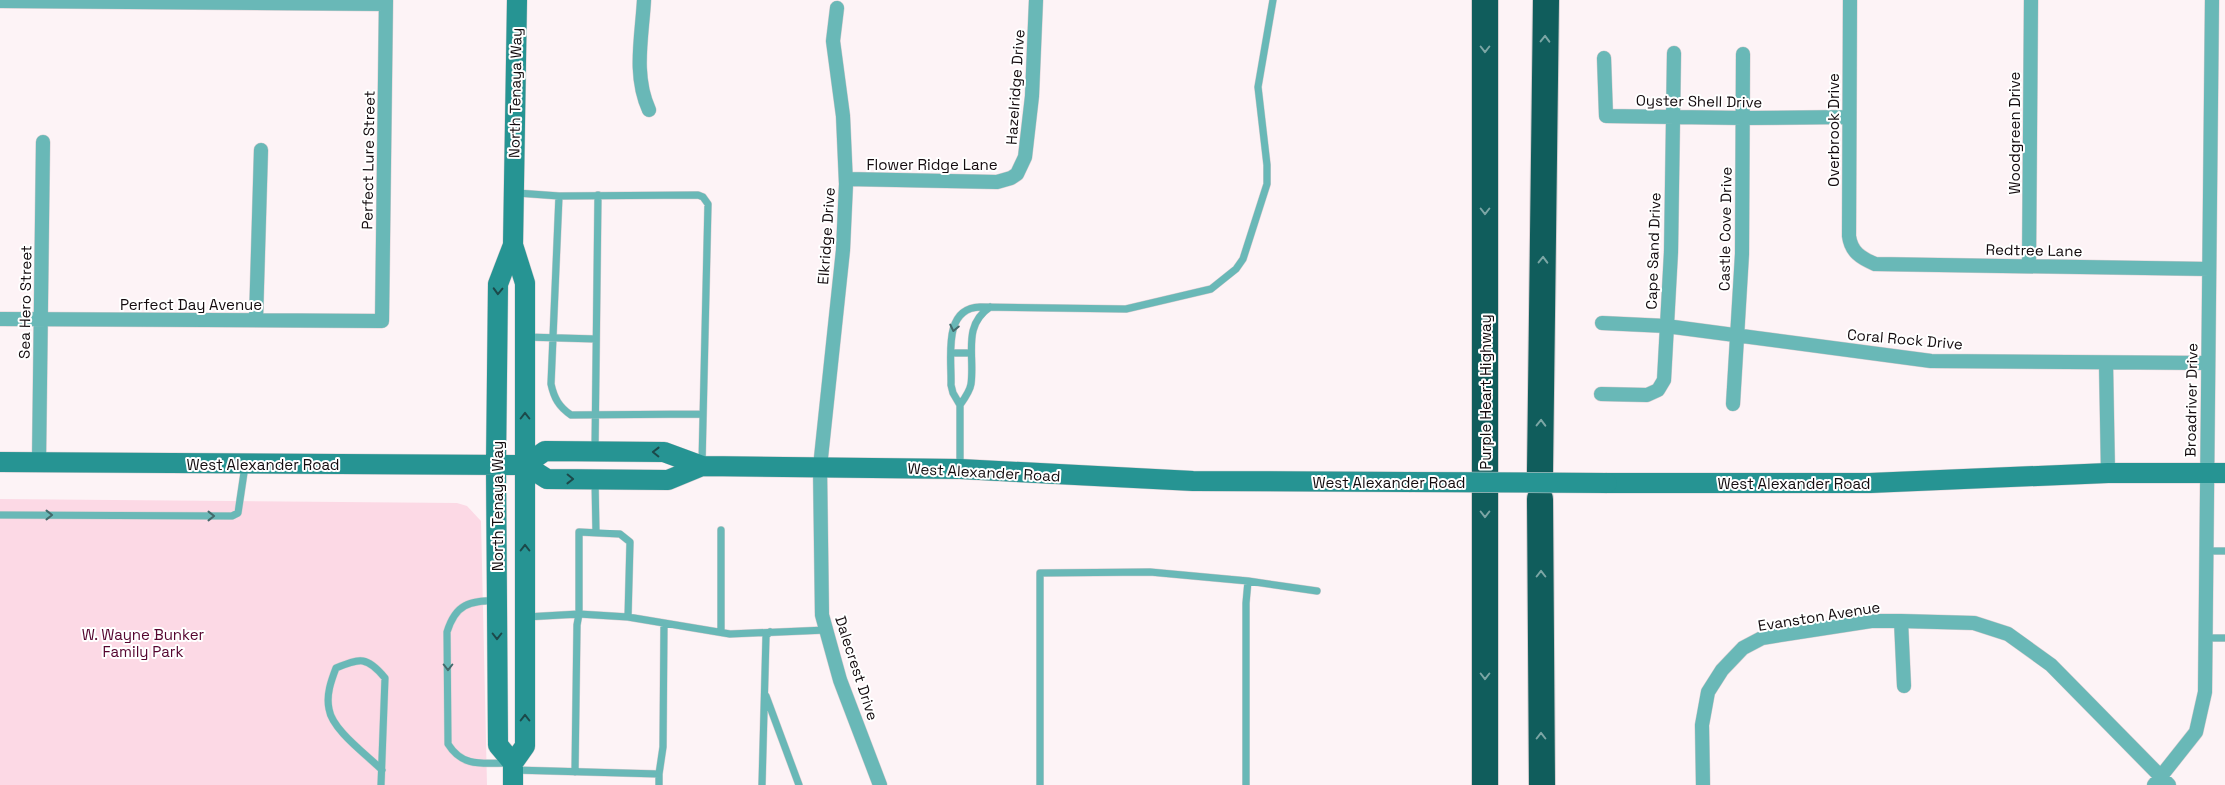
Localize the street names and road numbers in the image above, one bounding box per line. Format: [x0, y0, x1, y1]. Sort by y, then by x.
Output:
street label: North Tenaya Way [504, 28, 526, 158]
street label: Hazelridge Drive [1001, 28, 1029, 145]
street label: Woodgreen Drive [2005, 71, 2024, 194]
street label: Overbrook Drive [1824, 73, 1843, 187]
street label: Perfect Lure Street [357, 90, 379, 230]
street label: Oyster Shell Drive [1636, 90, 1762, 112]
street label: Flower Ridge Lane [866, 155, 998, 174]
street label: Castle Cove Drive [1714, 167, 1736, 291]
street label: Elkridge Drive [813, 187, 839, 285]
street label: Cape Sand Drive [1641, 192, 1665, 310]
street label: Redtree Lane [1985, 240, 2083, 260]
street label: Sea Hero Street [15, 245, 35, 359]
street label: Perfect Day Avenue [120, 295, 262, 314]
street label: Purple Heart Highway [1476, 314, 1495, 470]
street label: Coral Rock Drive [1846, 324, 1964, 354]
street label: Broadriver Drive [2181, 343, 2201, 457]
street label: North Tenaya Way [488, 441, 507, 571]
street label: West Alexander Road [187, 455, 340, 474]
street label: West Alexander Road [907, 459, 1061, 485]
street label: West Alexander Road [1313, 473, 1466, 492]
street label: West Alexander Road [1718, 474, 1871, 493]
street label: Evanston Avenue [1756, 597, 1882, 635]
street label: Dalecrest Drive [831, 613, 883, 723]

